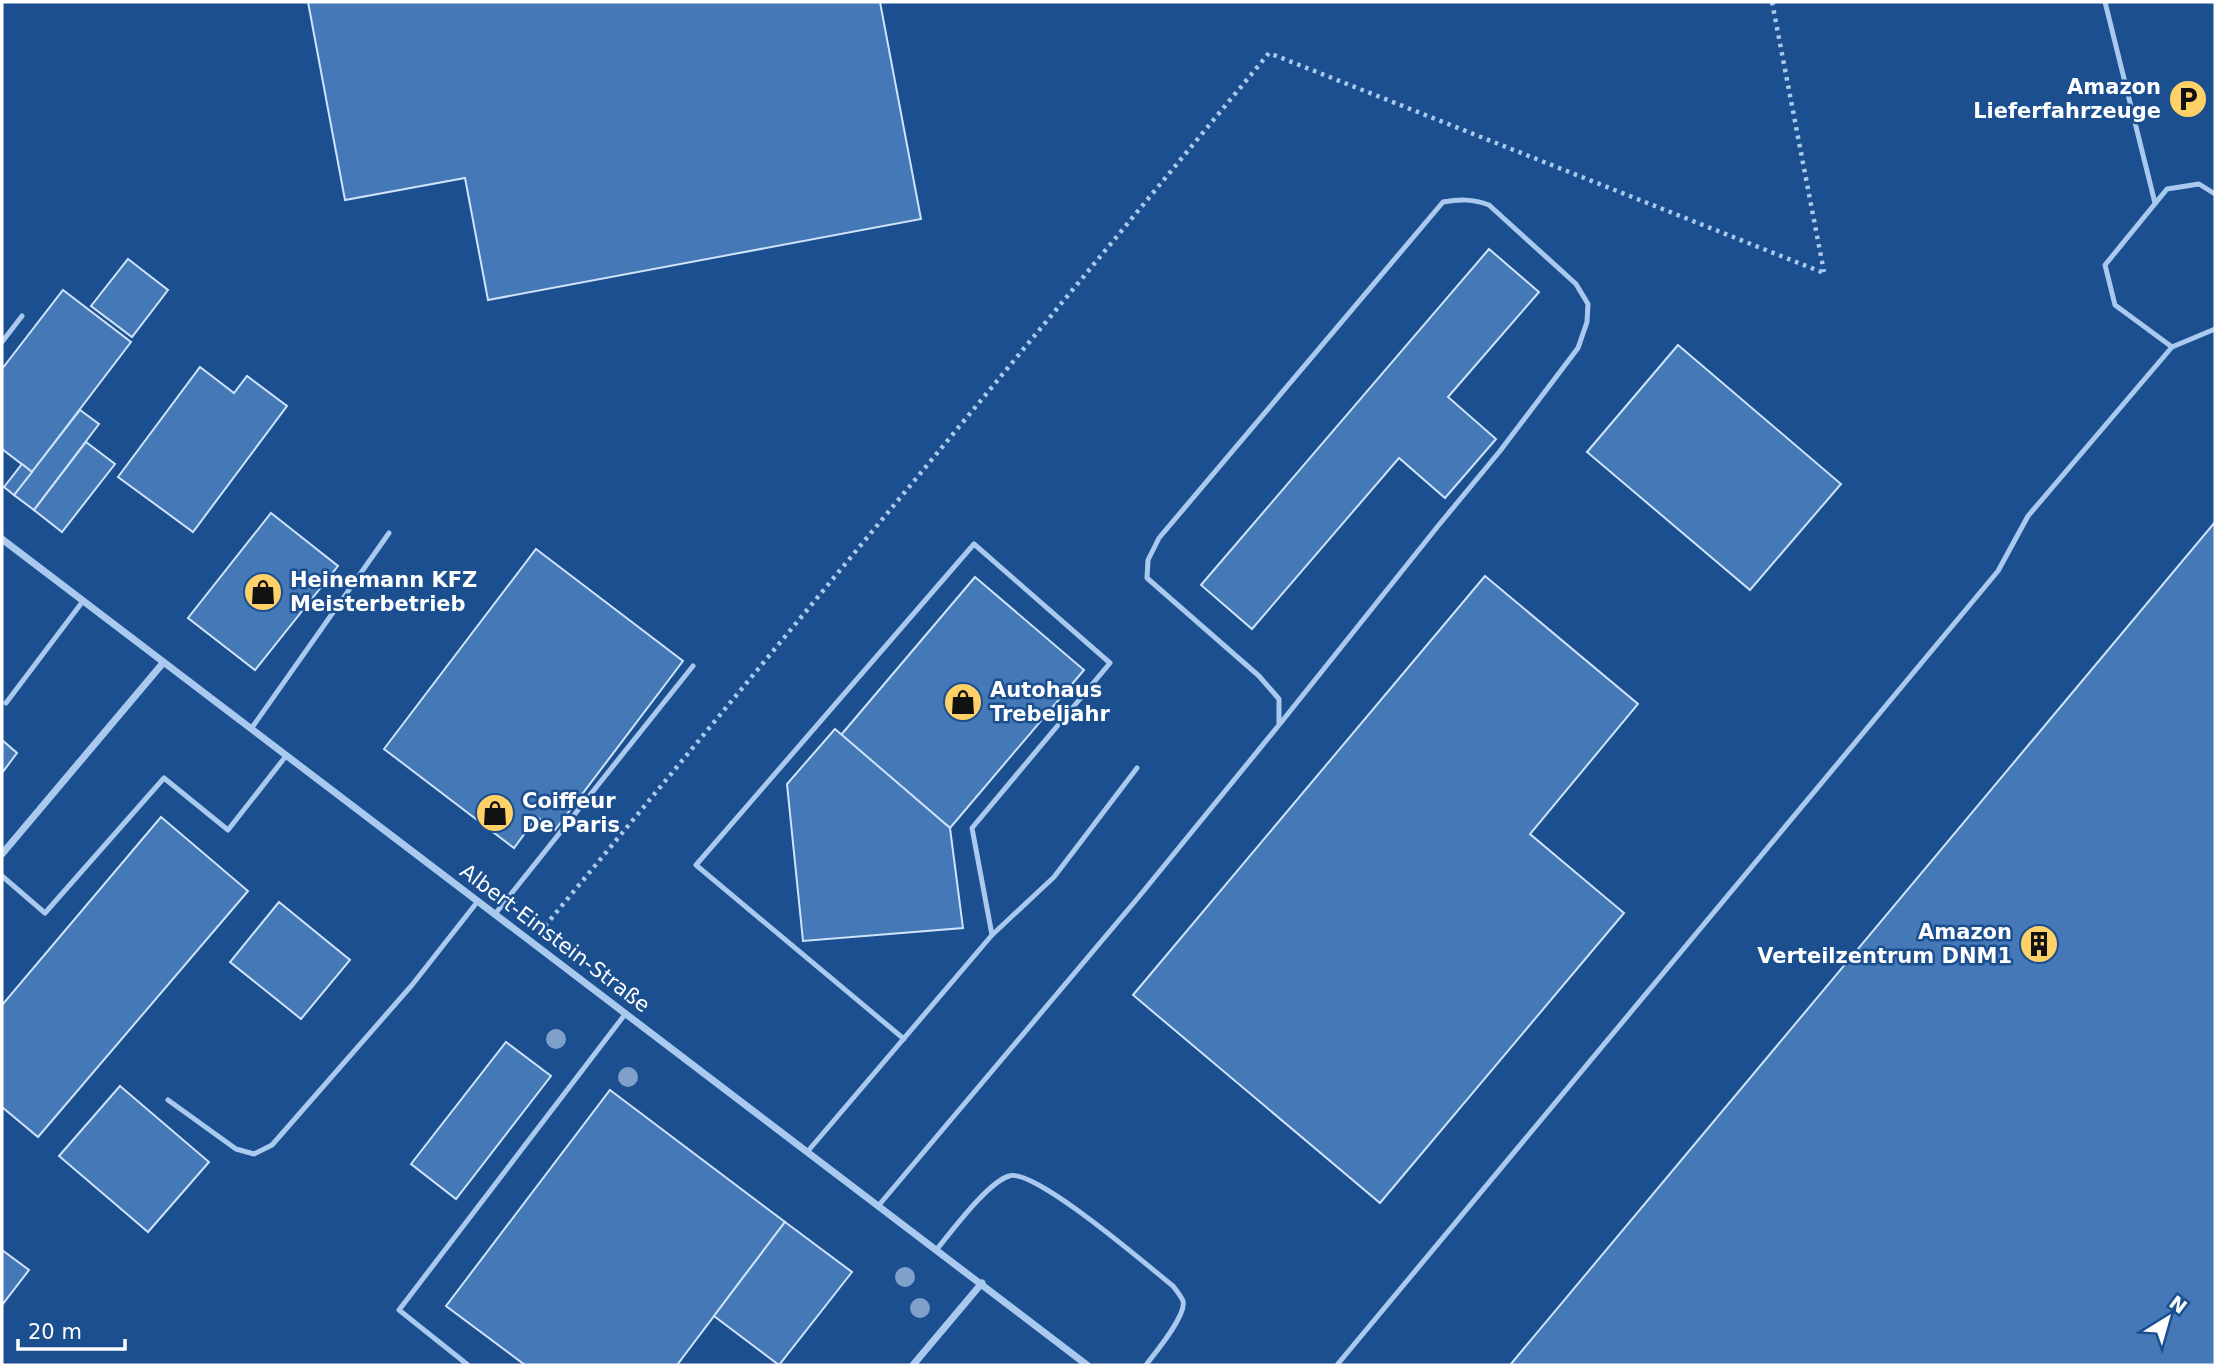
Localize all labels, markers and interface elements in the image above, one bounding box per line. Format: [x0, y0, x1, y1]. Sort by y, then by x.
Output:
place label: Amazon Lieferfahrzeuge [1973, 75, 2161, 123]
parking icon: Amazon Lieferfahrzeuge [2167, 78, 2209, 120]
place label: Heinemann KFZ Meisterbetrieb [290, 568, 477, 616]
shop icon: Heinemann KFZ Meisterbetrieb [242, 571, 284, 613]
place label: Autohaus Trebeljahr [990, 678, 1110, 726]
shop icon: Autohaus Trebeljahr [942, 681, 984, 723]
place label: Coiffeur De Paris [522, 789, 620, 837]
shop icon: Coiffeur De Paris [474, 792, 516, 834]
street label: Albert-Einstein-Straße [455, 859, 655, 1017]
place label: Amazon Verteilzentrum DNM1 [1757, 920, 2012, 968]
building icon: Amazon Verteilzentrum DNM1 [2018, 923, 2060, 965]
north arrow [2133, 1283, 2203, 1353]
text: N [2165, 1291, 2191, 1318]
scale bar [18, 1308, 124, 1352]
text: 20 m [28, 1320, 82, 1344]

